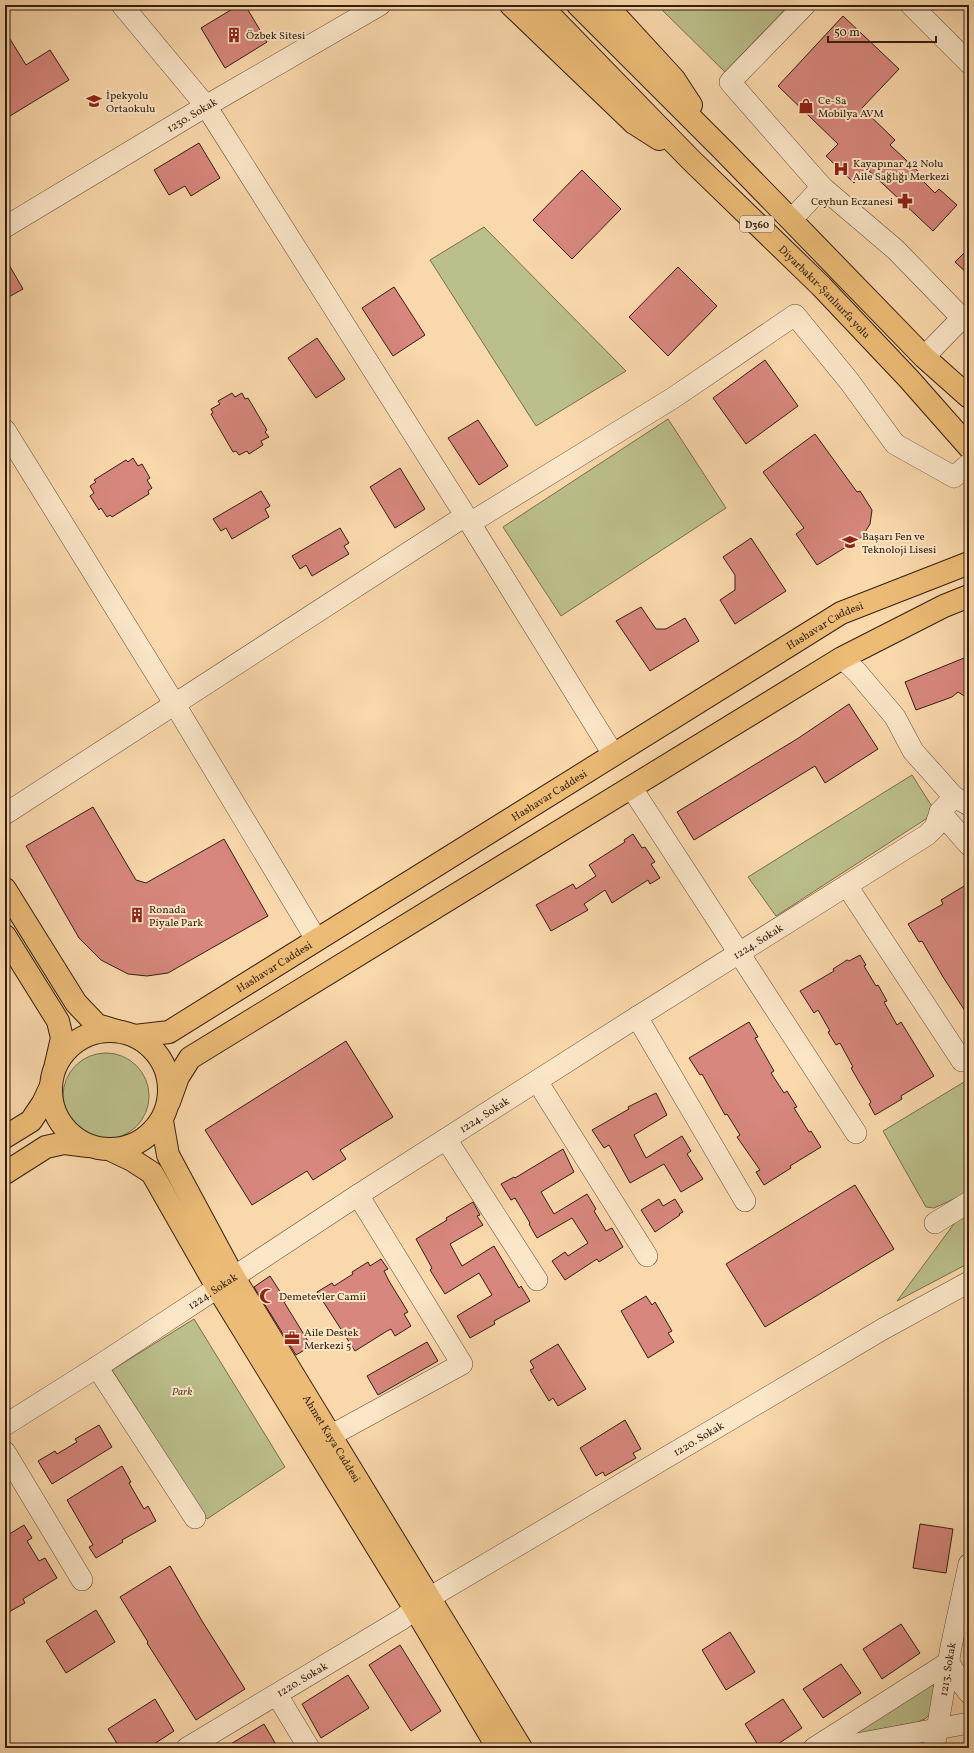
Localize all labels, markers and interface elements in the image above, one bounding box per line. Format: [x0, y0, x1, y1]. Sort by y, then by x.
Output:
scale bar [828, 18, 936, 44]
text: 50 m [834, 25, 860, 41]
building icon: Özbek Sitesi [225, 26, 243, 44]
place label: Özbek Sitesi [246, 29, 305, 44]
place label: İpekyolu Ortaokulu [106, 89, 155, 117]
school or university icon: İpekyolu Ortaokulu [85, 92, 103, 110]
place label: Ce-Sa Mobilya AVM [818, 94, 884, 122]
street label: 1230. Sokak [165, 95, 220, 137]
shop icon: Ce-Sa Mobilya AVM [797, 97, 815, 115]
place label: Kayapınar 42 Nolu Aile Sağlığı Merkezi [853, 157, 949, 185]
hospital icon: Kayapınar 42 Nolu Aile Sağlığı Merkezi [832, 160, 850, 178]
pharmacy icon: Ceyhun Eczanesi [896, 192, 914, 210]
place label: Ceyhun Eczanesi [811, 195, 893, 210]
road number: D360 [740, 216, 774, 232]
street label: Diyarbakır-Şanlıurfa yolu [774, 243, 873, 342]
place label: Başarı Fen ve Teknoloji Lisesi [862, 530, 936, 558]
school or university icon: Başarı Fen ve Teknoloji Lisesi [841, 533, 859, 551]
street label: Hashavar Caddesi [784, 599, 866, 654]
street label: Hashavar Caddesi [509, 767, 591, 826]
place label: Ronada Piyale Park [149, 903, 203, 931]
building icon: Ronada Piyale Park [128, 906, 146, 924]
street label: 1224. Sokak [731, 921, 787, 964]
street label: Hashavar Caddesi [234, 938, 316, 997]
street label: 1224. Sokak [457, 1094, 513, 1137]
street label: 1224. Sokak [186, 1270, 241, 1314]
mosque icon: Demetevler Camii [258, 1287, 276, 1305]
place label: Demetevler Camii [279, 1290, 366, 1305]
place label: Aile Destek Merkezi 5 [304, 1326, 359, 1354]
office icon: Aile Destek Merkezi 5 [283, 1329, 301, 1347]
park label: Park [172, 1385, 192, 1400]
street label: Ahmet Kaya Caddesi [298, 1392, 363, 1486]
street label: 1220. Sokak [671, 1419, 727, 1461]
street label: 1213. Sokak [937, 1641, 961, 1697]
street label: 1220. Sokak [274, 1659, 331, 1701]

